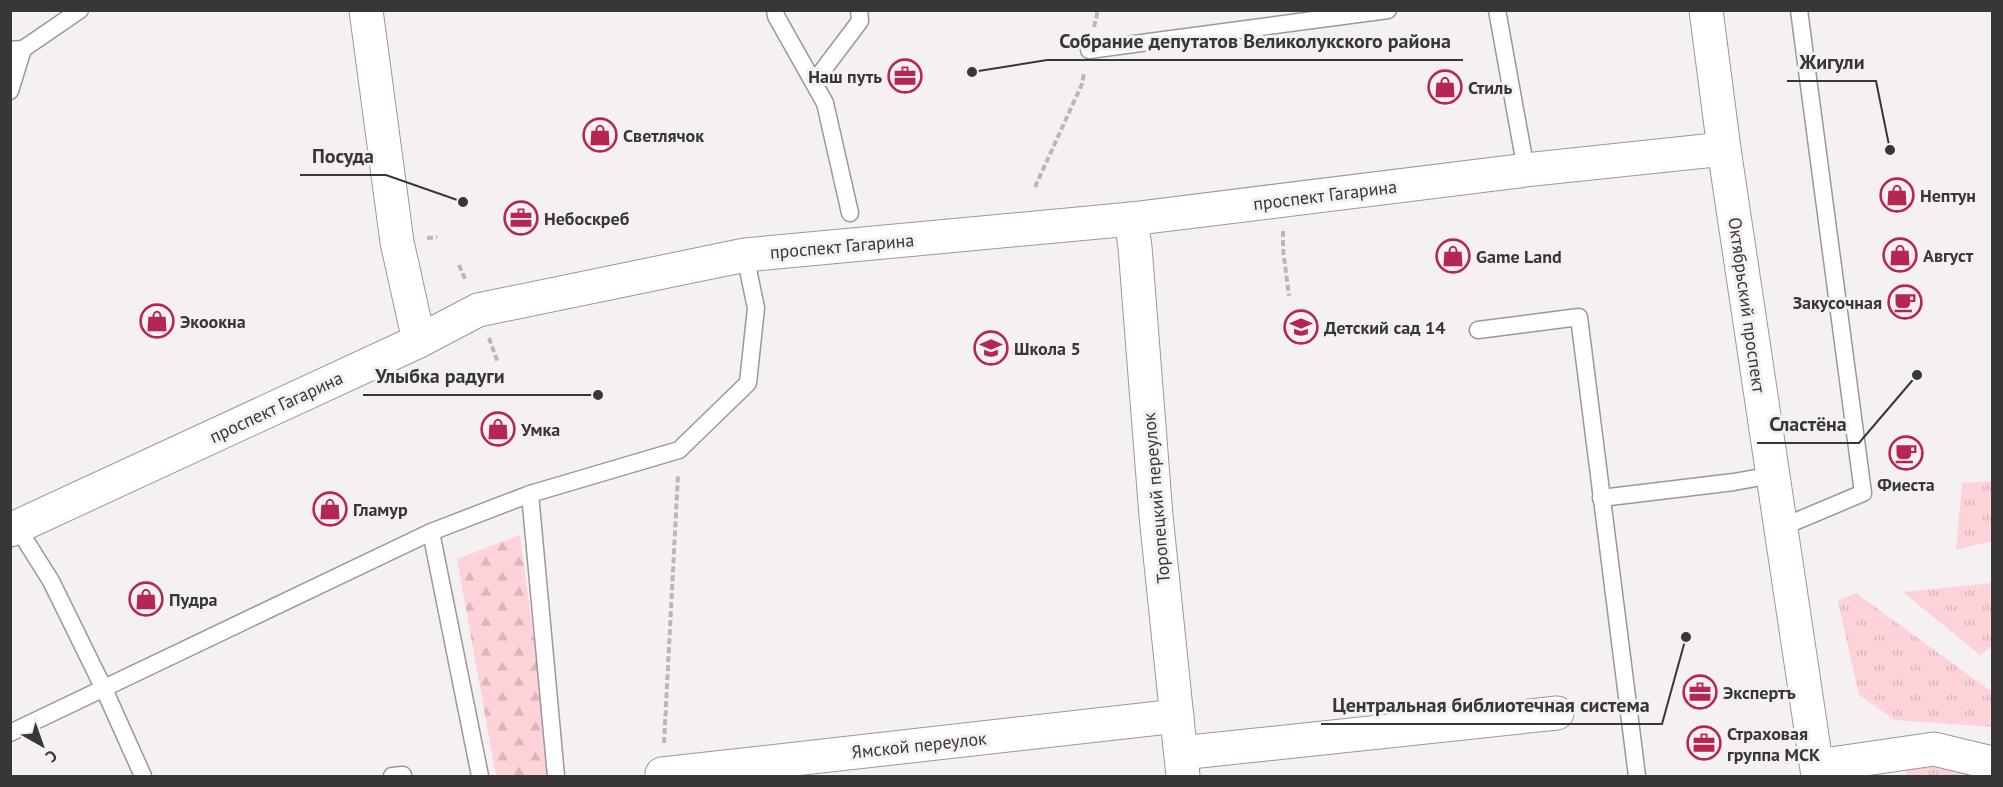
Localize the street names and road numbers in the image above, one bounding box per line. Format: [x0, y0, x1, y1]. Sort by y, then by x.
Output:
street label: проспект Гагарина [1252, 175, 1398, 215]
street label: Октябрьский проспект [1723, 216, 1771, 395]
street label: проспект Гагарина [769, 228, 915, 264]
street label: проспект Гагарина [206, 366, 346, 448]
street label: Торопецкий переулок [1137, 411, 1175, 584]
street label: Ямской переулок [850, 726, 988, 764]

